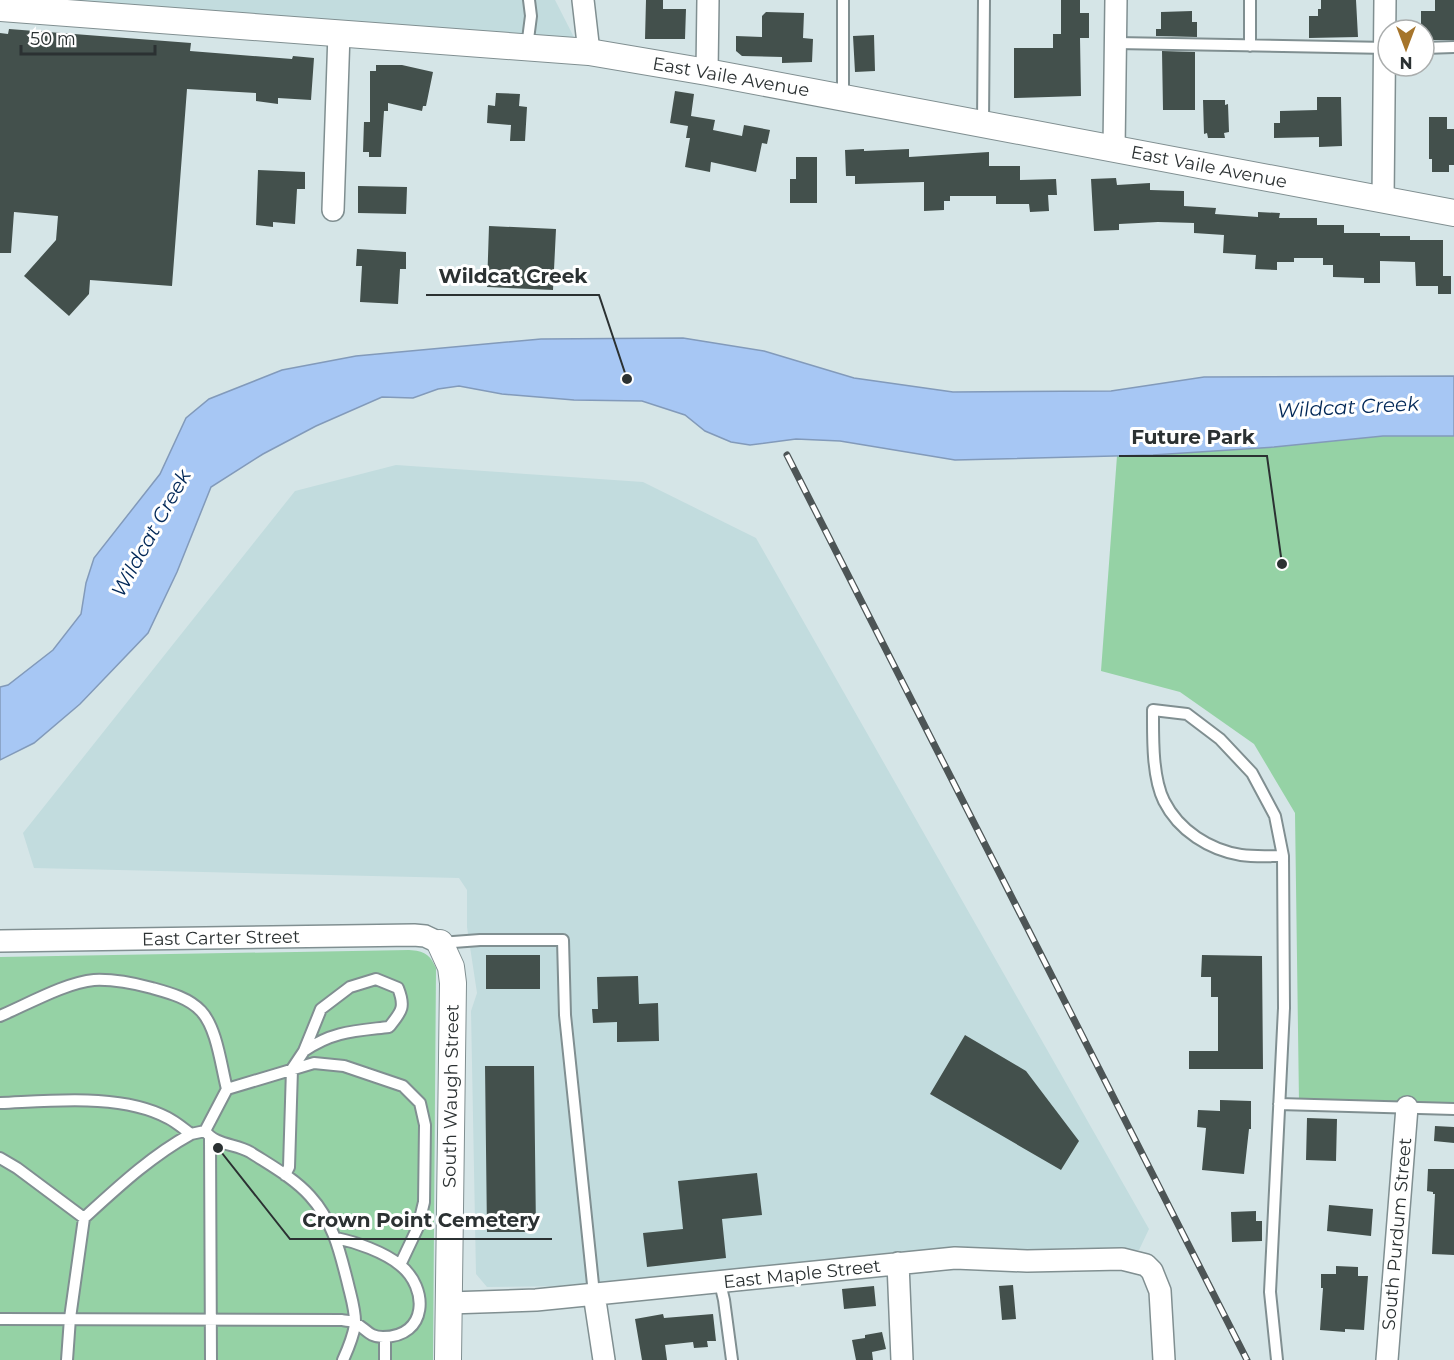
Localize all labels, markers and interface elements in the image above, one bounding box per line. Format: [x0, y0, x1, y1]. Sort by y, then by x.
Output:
scale bar [21, 18, 154, 56]
north arrow [1376, 18, 1436, 78]
text: 50 m [30, 28, 76, 50]
street label: East Vaile Avenue [651, 52, 811, 102]
text: N [1400, 53, 1412, 72]
street label: East Vaile Avenue [1129, 141, 1289, 193]
callout: Wildcat Creek [426, 257, 599, 295]
text: Wildcat Creek [439, 264, 588, 288]
water label: Wildcat Creek [1276, 391, 1421, 423]
callout: Future Park [1119, 418, 1267, 456]
text: Future Park [1131, 425, 1256, 449]
water label: Wildcat Creek [106, 464, 196, 601]
street label: East Carter Street [142, 926, 300, 950]
street label: South Waugh Street [438, 1004, 464, 1188]
street label: South Purdum Street [1378, 1137, 1416, 1331]
callout: Crown Point Cemetery [290, 1201, 552, 1239]
text: Crown Point Cemetery [302, 1208, 541, 1232]
street label: East Maple Street [722, 1255, 882, 1293]

